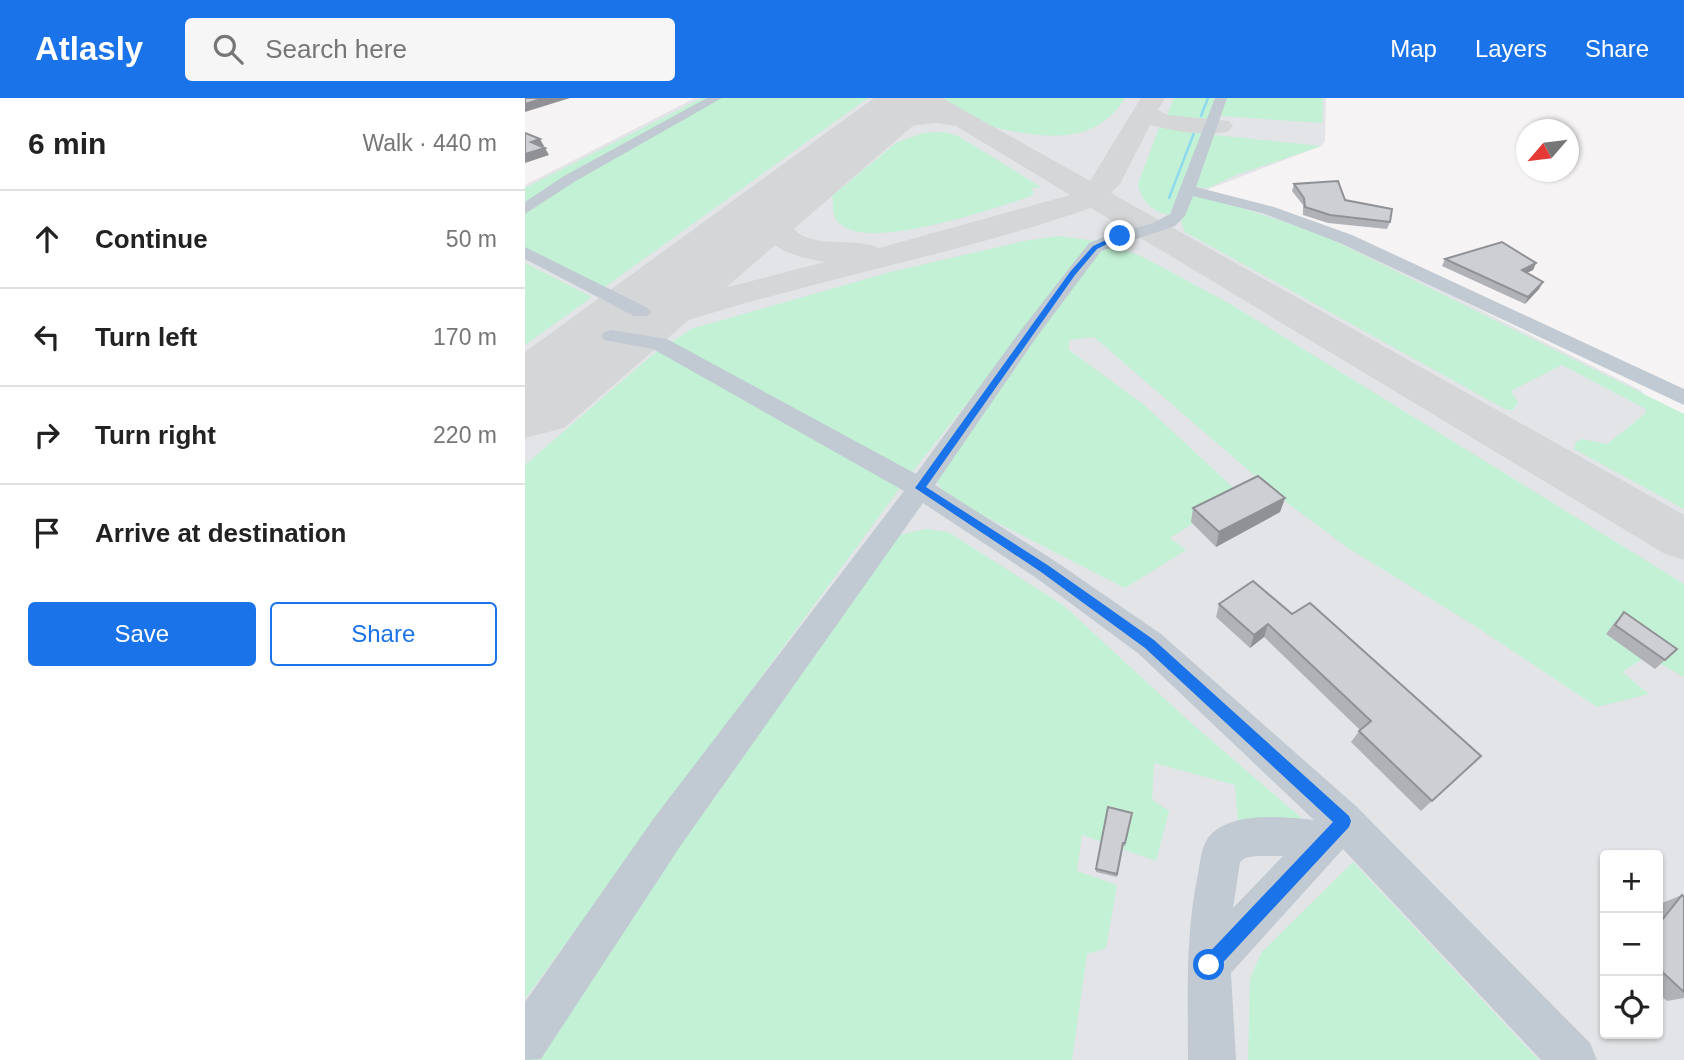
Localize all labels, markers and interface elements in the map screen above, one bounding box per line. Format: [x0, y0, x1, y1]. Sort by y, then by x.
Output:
search box [185, 18, 675, 81]
text: Atlasly [35, 30, 143, 67]
icon: search [209, 30, 247, 68]
text: Search here [265, 34, 407, 64]
text: Map [1390, 35, 1437, 62]
text: Layers [1475, 35, 1547, 62]
text: Share [1585, 35, 1649, 62]
north arrow [1516, 119, 1579, 182]
text: 6 min [28, 127, 106, 160]
text: Walk · 440 m [362, 130, 497, 156]
icon: ahead [28, 220, 66, 258]
route end [1104, 220, 1135, 251]
text: Continue [95, 224, 208, 254]
text: 50 m [446, 226, 497, 252]
icon: left [28, 318, 66, 356]
text: Turn left [95, 322, 197, 352]
text: 170 m [433, 324, 497, 350]
icon: right [28, 416, 66, 454]
text: Turn right [95, 420, 216, 450]
text: 220 m [433, 422, 497, 448]
icon: arrive [28, 514, 66, 552]
text: Arrive at destination [95, 518, 346, 548]
button: Save [28, 602, 256, 666]
button: Share [270, 602, 497, 666]
map controls [1600, 850, 1663, 1039]
button: + [1600, 850, 1663, 913]
button: − [1600, 913, 1663, 976]
route start [1193, 949, 1224, 980]
button: locate [1600, 976, 1663, 1039]

